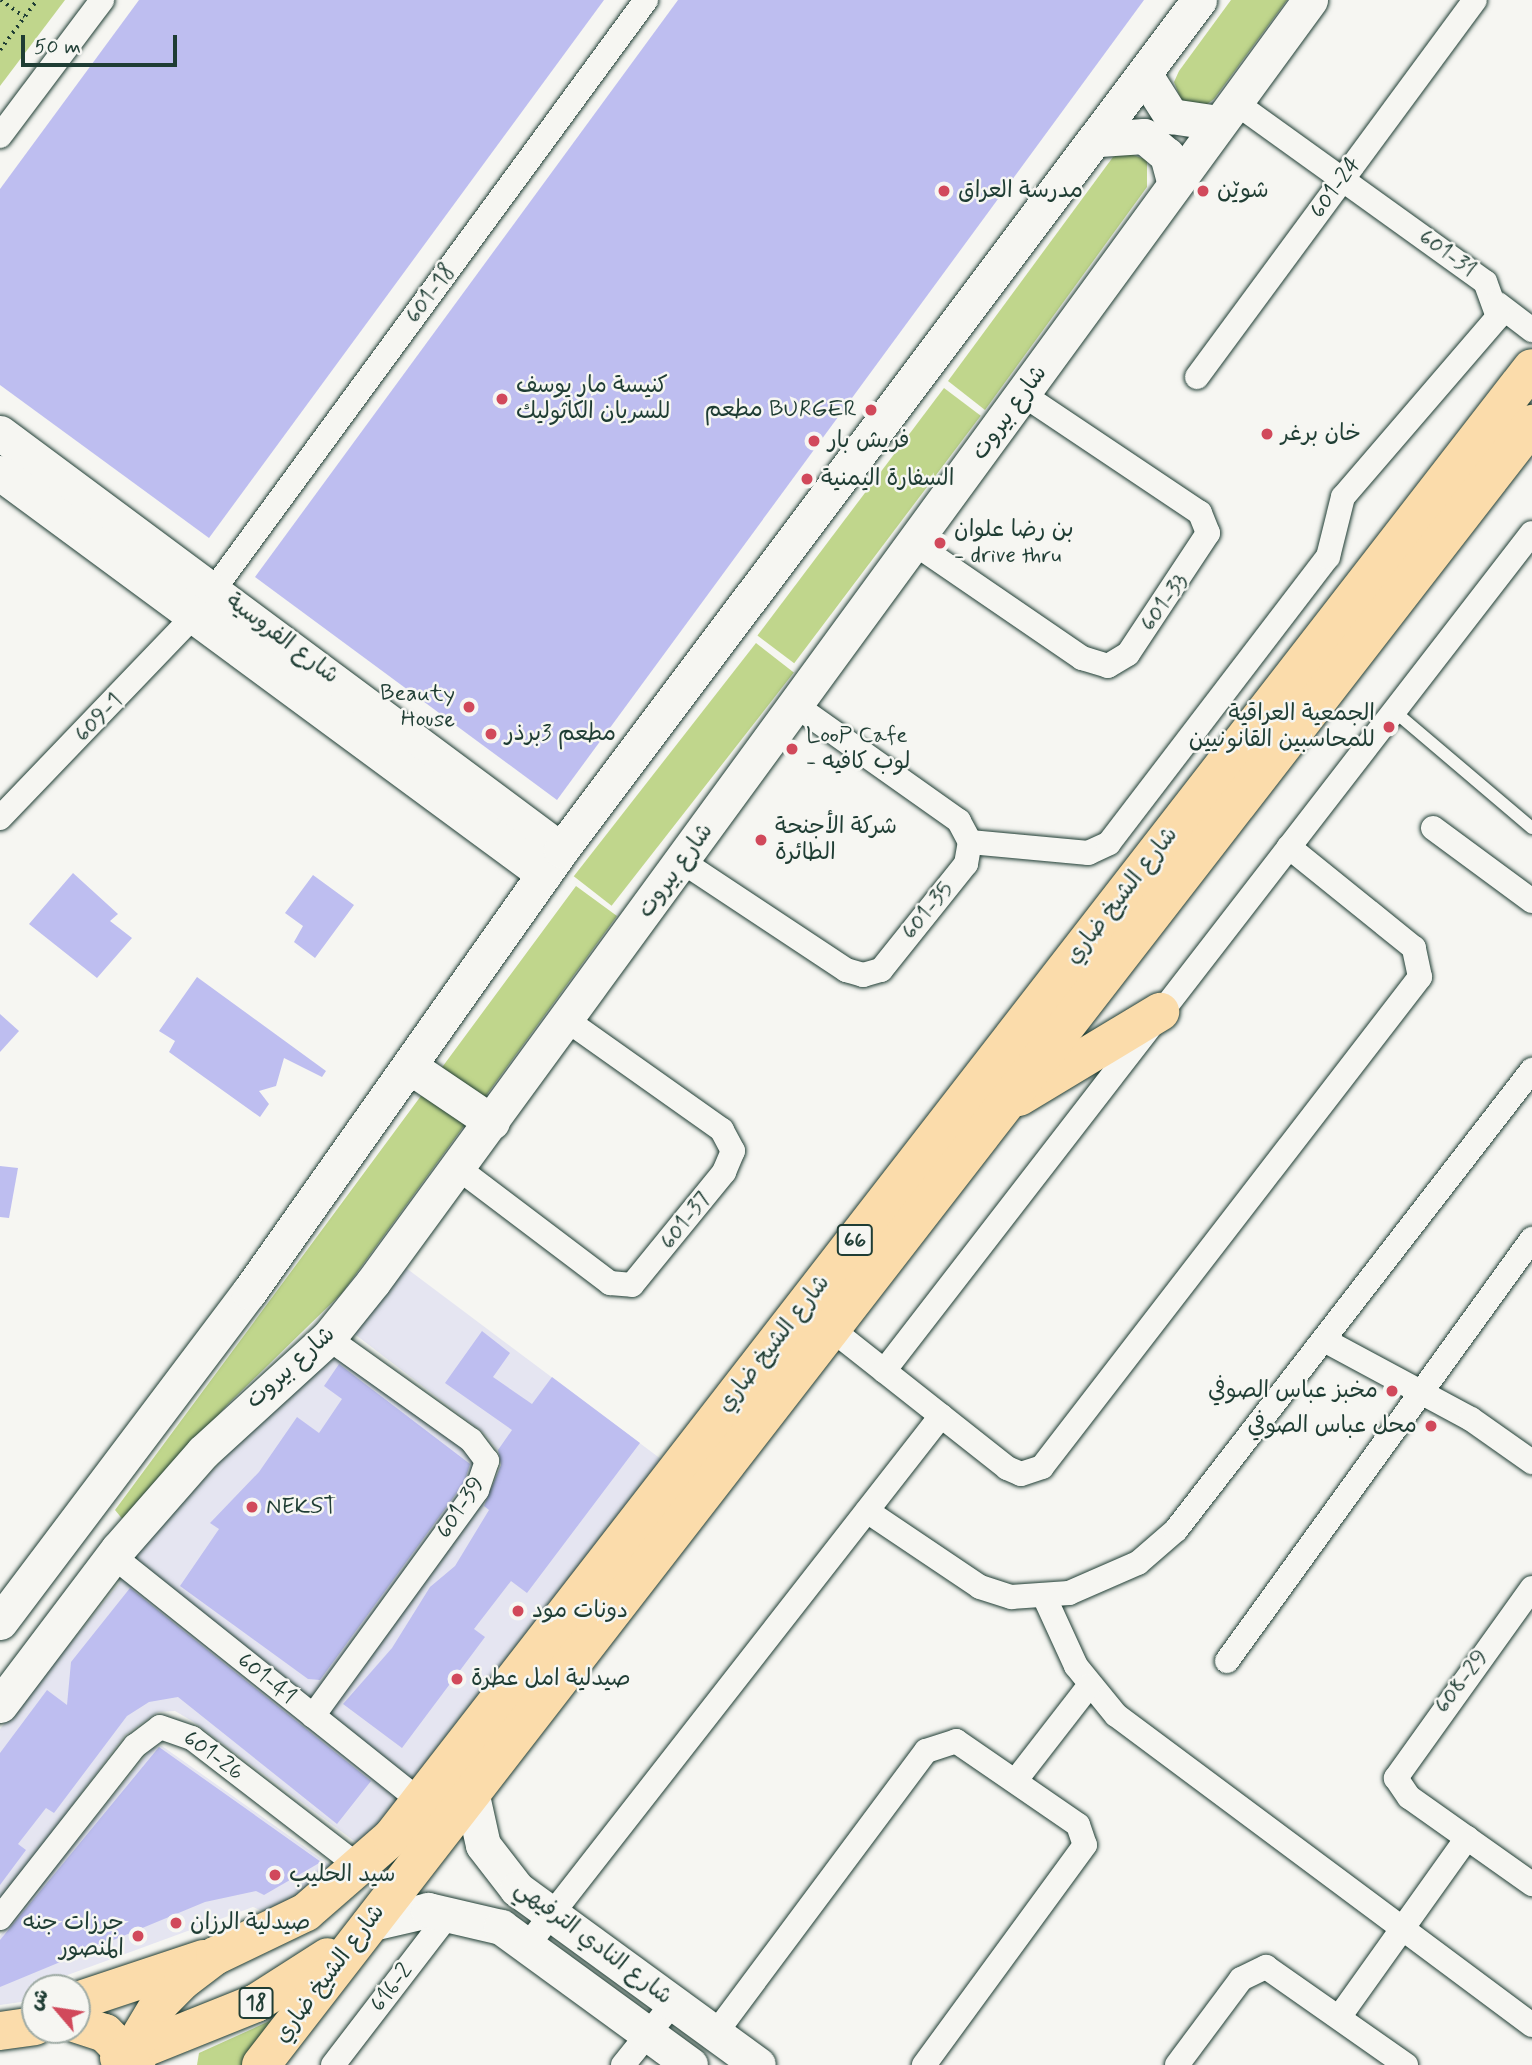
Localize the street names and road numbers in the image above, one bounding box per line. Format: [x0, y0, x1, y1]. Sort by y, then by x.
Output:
street label: 601-24 [1304, 152, 1368, 224]
street label: 601-31 [1413, 224, 1481, 284]
street label: 601-18 [400, 259, 462, 329]
street label: شارع بيروت [967, 360, 1053, 466]
street label: 601-33 [1135, 569, 1195, 637]
street label: شارع الفروسية [220, 588, 344, 690]
street label: 609-1 [69, 688, 129, 748]
street label: شارع بيروت [633, 818, 719, 924]
street label: شارع الشيخ ضاري [1060, 822, 1184, 970]
street label: 601-35 [896, 876, 960, 946]
street label: 601-37 [655, 1186, 717, 1256]
road number: 66 [836, 1222, 874, 1258]
street label: شارع الشيخ ضاري [712, 1270, 836, 1418]
street label: شارع بيروت [241, 1321, 341, 1415]
street label: 601-39 [431, 1472, 491, 1544]
street label: 608-29 [1429, 1645, 1495, 1719]
street label: 601-41 [231, 1647, 301, 1711]
street label: 601-26 [177, 1725, 249, 1787]
street label: شارع النادي الترفيهي [509, 1875, 677, 2011]
street label: شارع الشيخ ضاري [269, 1899, 391, 2049]
street label: 616-2 [365, 1958, 419, 2018]
road number: 18 [238, 1986, 274, 2021]

